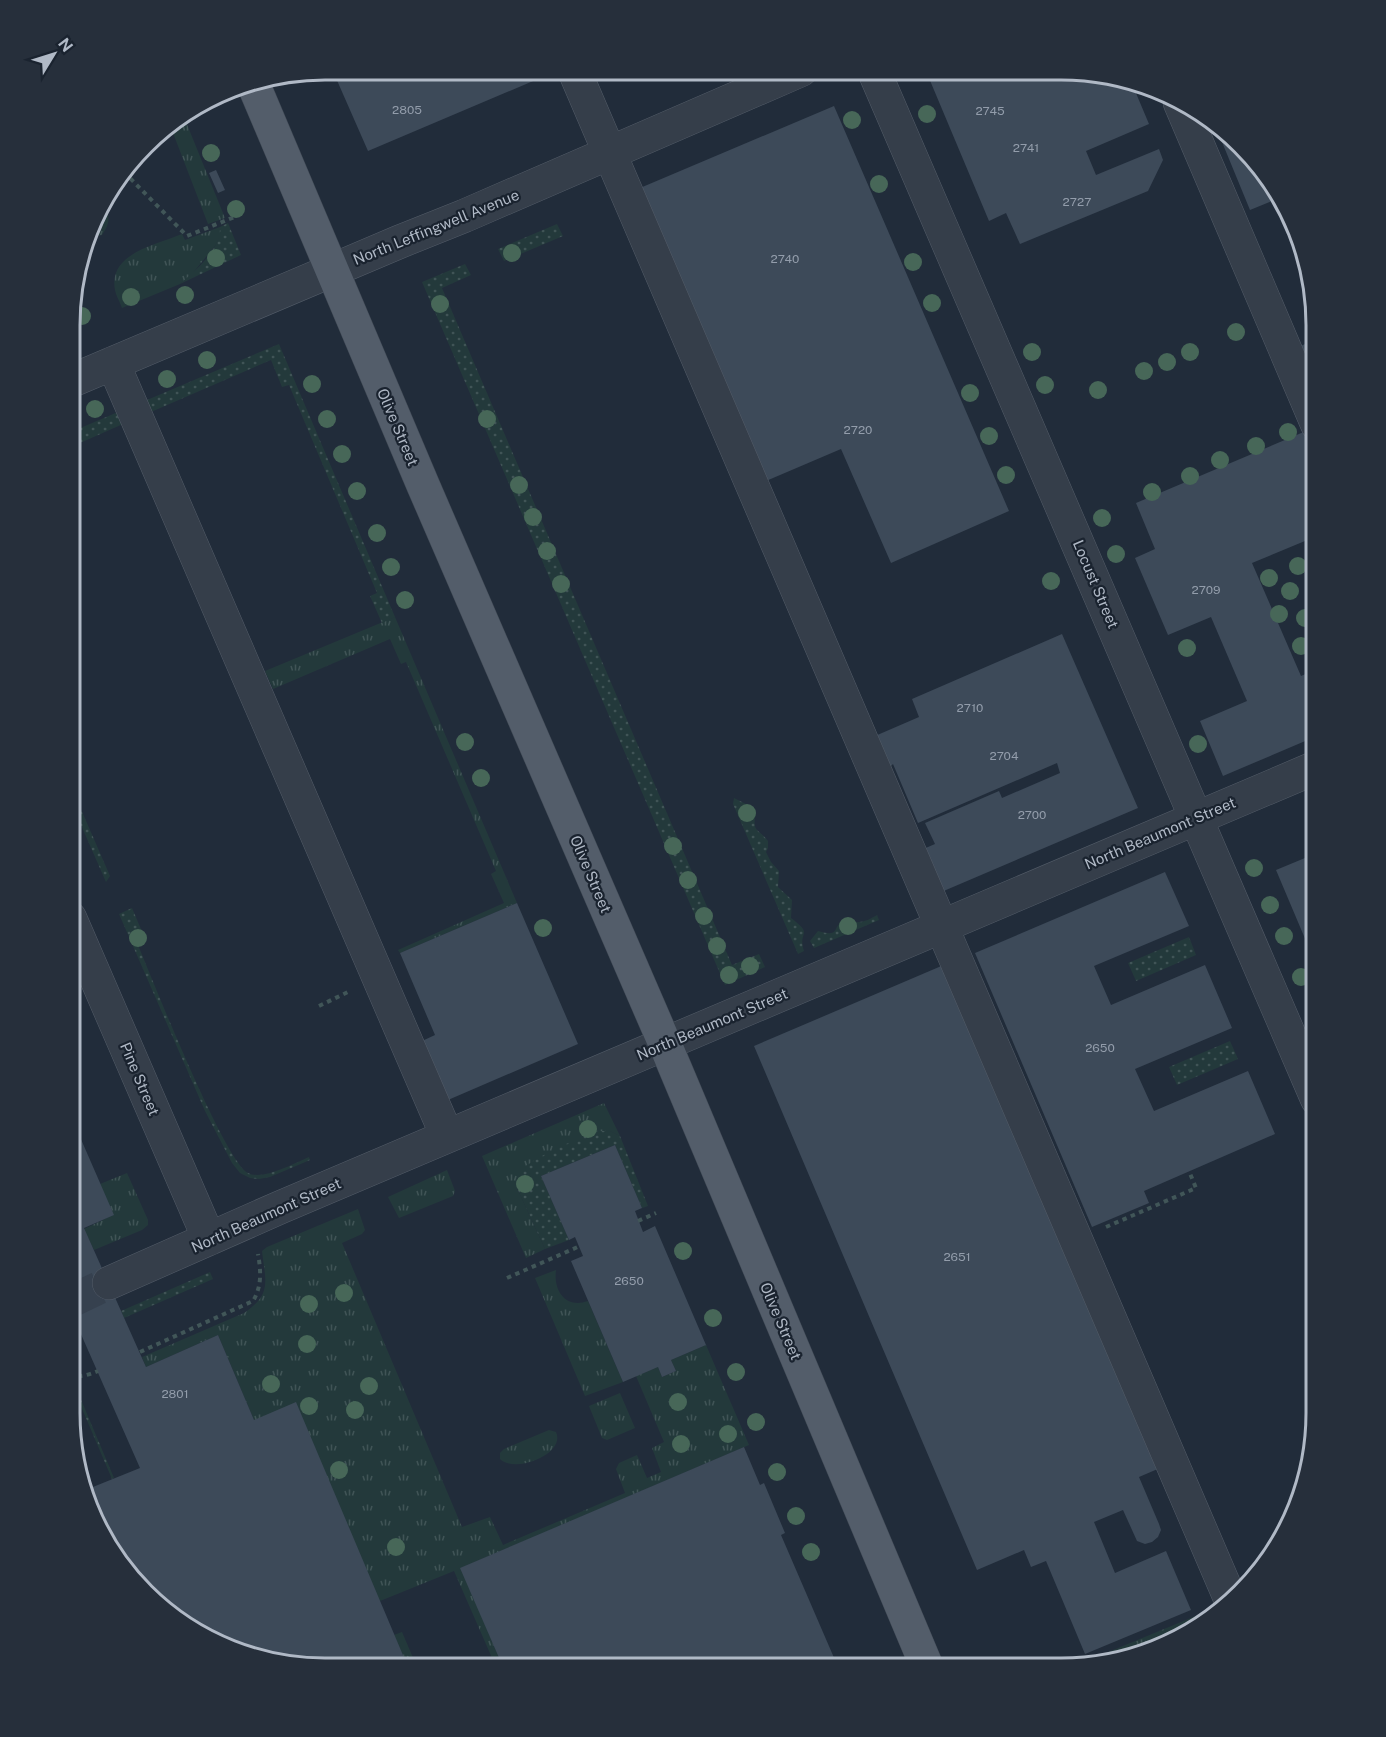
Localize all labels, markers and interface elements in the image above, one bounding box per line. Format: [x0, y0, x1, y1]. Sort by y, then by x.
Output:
north arrow [24, 24, 84, 84]
text: N [54, 34, 77, 56]
house number: 2805 [392, 103, 422, 117]
house number: 2745 [975, 104, 1005, 118]
house number: 2741 [1013, 141, 1039, 155]
street label: North Leffingwell Avenue [351, 186, 521, 268]
house number: 2727 [1063, 195, 1091, 209]
house number: 2740 [771, 252, 799, 266]
street label: Olive Street [374, 386, 422, 468]
house number: 2720 [844, 423, 872, 437]
street label: Locust Street [1070, 537, 1122, 631]
house number: 2709 [1192, 583, 1220, 597]
house number: 2710 [957, 701, 983, 715]
house number: 2704 [990, 749, 1019, 763]
street label: North Beaumont Street [1082, 793, 1238, 873]
house number: 2700 [1018, 808, 1046, 822]
street label: Olive Street [567, 833, 615, 915]
street label: North Beaumont Street [634, 984, 790, 1064]
street label: Pine Street [117, 1040, 163, 1118]
house number: 2650 [1085, 1041, 1115, 1055]
street label: North Beaumont Street [188, 1174, 344, 1256]
house number: 2651 [943, 1250, 971, 1264]
house number: 2650 [614, 1274, 644, 1288]
street label: Olive Street [757, 1280, 805, 1362]
house number: 2801 [161, 1387, 189, 1401]

